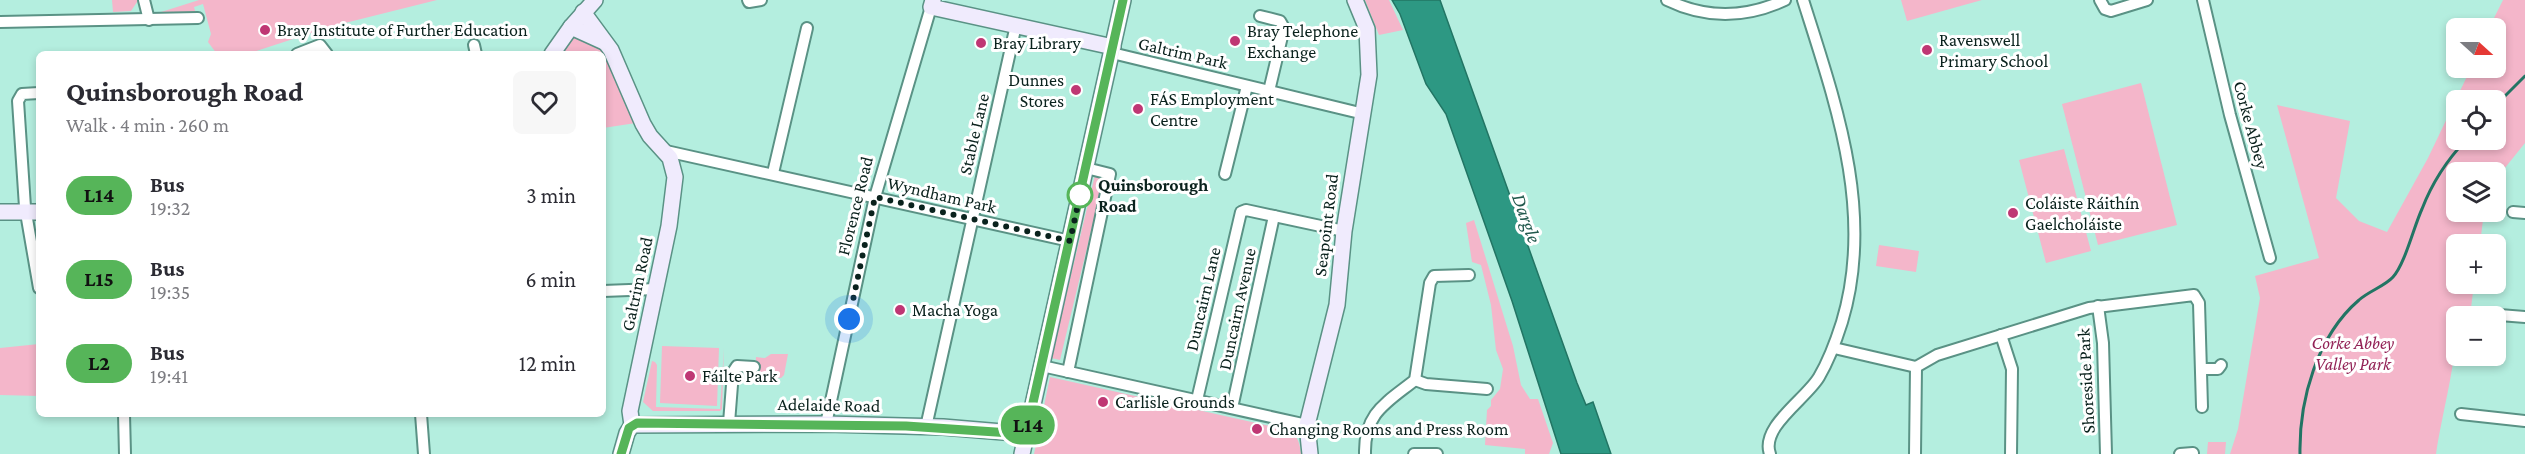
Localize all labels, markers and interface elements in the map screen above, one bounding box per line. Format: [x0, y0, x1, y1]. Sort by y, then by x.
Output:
north arrow [2446, 18, 2506, 78]
map controls [2446, 18, 2506, 366]
place label: Bray Institute of Further Education [277, 20, 528, 40]
place label: Bray Telephone Exchange [1247, 21, 1358, 62]
marker: Bray Institute of Further Education [258, 23, 272, 37]
place label: Ravenswell Primary School [1939, 30, 2048, 71]
place label: Bray Library [993, 33, 1082, 53]
street label: Galtrim Park [1136, 33, 1230, 73]
marker: Bray Telephone Exchange [1228, 34, 1242, 48]
marker: Bray Library [974, 36, 988, 50]
marker: Ravenswell Primary School [1920, 43, 1934, 57]
place label: Dunnes Stores [1008, 70, 1064, 111]
button: heart [513, 71, 576, 134]
text: Quinsborough Road [66, 76, 303, 107]
street label: Corke Abbey [2230, 79, 2273, 172]
marker: Dunnes Stores [1069, 83, 1083, 97]
place label: FÁS Employment Centre [1150, 89, 1275, 130]
button: locate [2446, 90, 2506, 150]
street label: Stable Lane [955, 91, 993, 177]
marker: FÁS Employment Centre [1131, 102, 1145, 116]
text: Walk · 4 min · 260 m [66, 114, 229, 136]
street label: Florence Road [833, 154, 877, 258]
button: layers [2446, 162, 2506, 222]
text: Bus [150, 172, 184, 197]
street label: Seapoint Road [1310, 172, 1342, 277]
street label: Wyndham Park [885, 173, 999, 217]
place label: Quinsborough Road [1098, 175, 1209, 216]
marker: Quinsborough Road [1067, 182, 1093, 208]
text: L14 [84, 183, 114, 207]
text: 3 min [526, 183, 576, 208]
water label: Dargle [1507, 190, 1546, 246]
place label: Coláiste Ráithín Gaelcholáiste [2025, 193, 2140, 234]
text: 19:32 [150, 197, 190, 219]
marker: Coláiste Ráithín Gaelcholáiste [2006, 206, 2020, 220]
button: + [2446, 234, 2506, 294]
street label: Galtrim Road [617, 235, 657, 333]
street label: Duncairn Lane [1181, 245, 1225, 353]
street label: Duncairn Avenue [1214, 246, 1260, 372]
text: Bus [150, 256, 184, 281]
text: L15 [84, 267, 114, 291]
text: 6 min [525, 267, 576, 292]
text: 19:35 [150, 281, 190, 303]
place label: Macha Yoga [912, 300, 998, 320]
marker: Macha Yoga [893, 303, 907, 317]
your location [834, 304, 864, 334]
button: − [2446, 306, 2506, 366]
street label: Shoreside Park [2073, 327, 2099, 434]
park label: Corke Abbey Valley Park [2312, 333, 2395, 374]
text: Bus [150, 340, 184, 365]
text: L2 [88, 351, 110, 375]
text: 12 min [519, 351, 576, 376]
text: 19:41 [150, 365, 188, 387]
place label: Fáilte Park [702, 366, 778, 386]
marker: Fáilte Park [683, 369, 697, 383]
place label: Carlisle Grounds [1115, 392, 1235, 412]
street label: Adelaide Road [778, 394, 881, 416]
marker: Carlisle Grounds [1096, 395, 1110, 409]
line badge: L14 [994, 406, 1062, 444]
text: L14 [1013, 413, 1043, 437]
place label: Changing Rooms and Press Room [1269, 419, 1509, 439]
marker: Changing Rooms and Press Room [1250, 422, 1264, 436]

